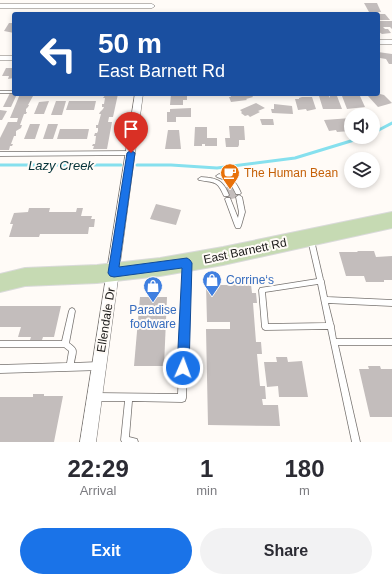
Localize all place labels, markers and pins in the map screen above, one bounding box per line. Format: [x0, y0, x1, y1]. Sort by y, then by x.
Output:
pin [114, 112, 148, 153]
cafe icon: The Human Bean [219, 162, 241, 190]
place label: The Human Bean [244, 166, 338, 180]
shop icon: Corrine‘s [201, 269, 223, 297]
place label: Corrine‘s [226, 273, 274, 287]
shop icon: Paradise footware [142, 275, 164, 303]
place label: Paradise footware [129, 303, 177, 331]

